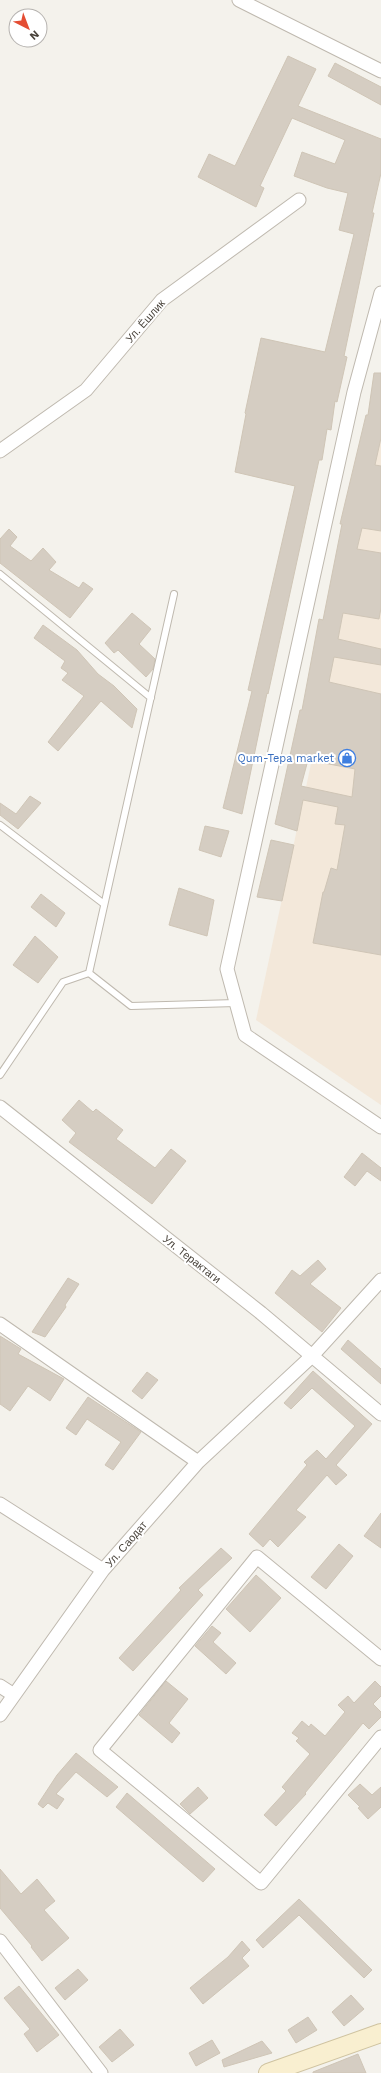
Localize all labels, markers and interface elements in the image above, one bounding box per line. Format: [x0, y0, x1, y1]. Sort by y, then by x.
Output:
north arrow [8, 8, 48, 48]
text: N [27, 28, 42, 43]
street label: Ул. Ёшлик [123, 297, 168, 346]
shop icon: Qum-Tepa market [337, 748, 357, 768]
place label: Qum-Tepa market [237, 752, 334, 765]
street label: Ул. Терактаги [160, 1233, 223, 1286]
street label: Ул. Саодат [103, 1519, 150, 1570]

